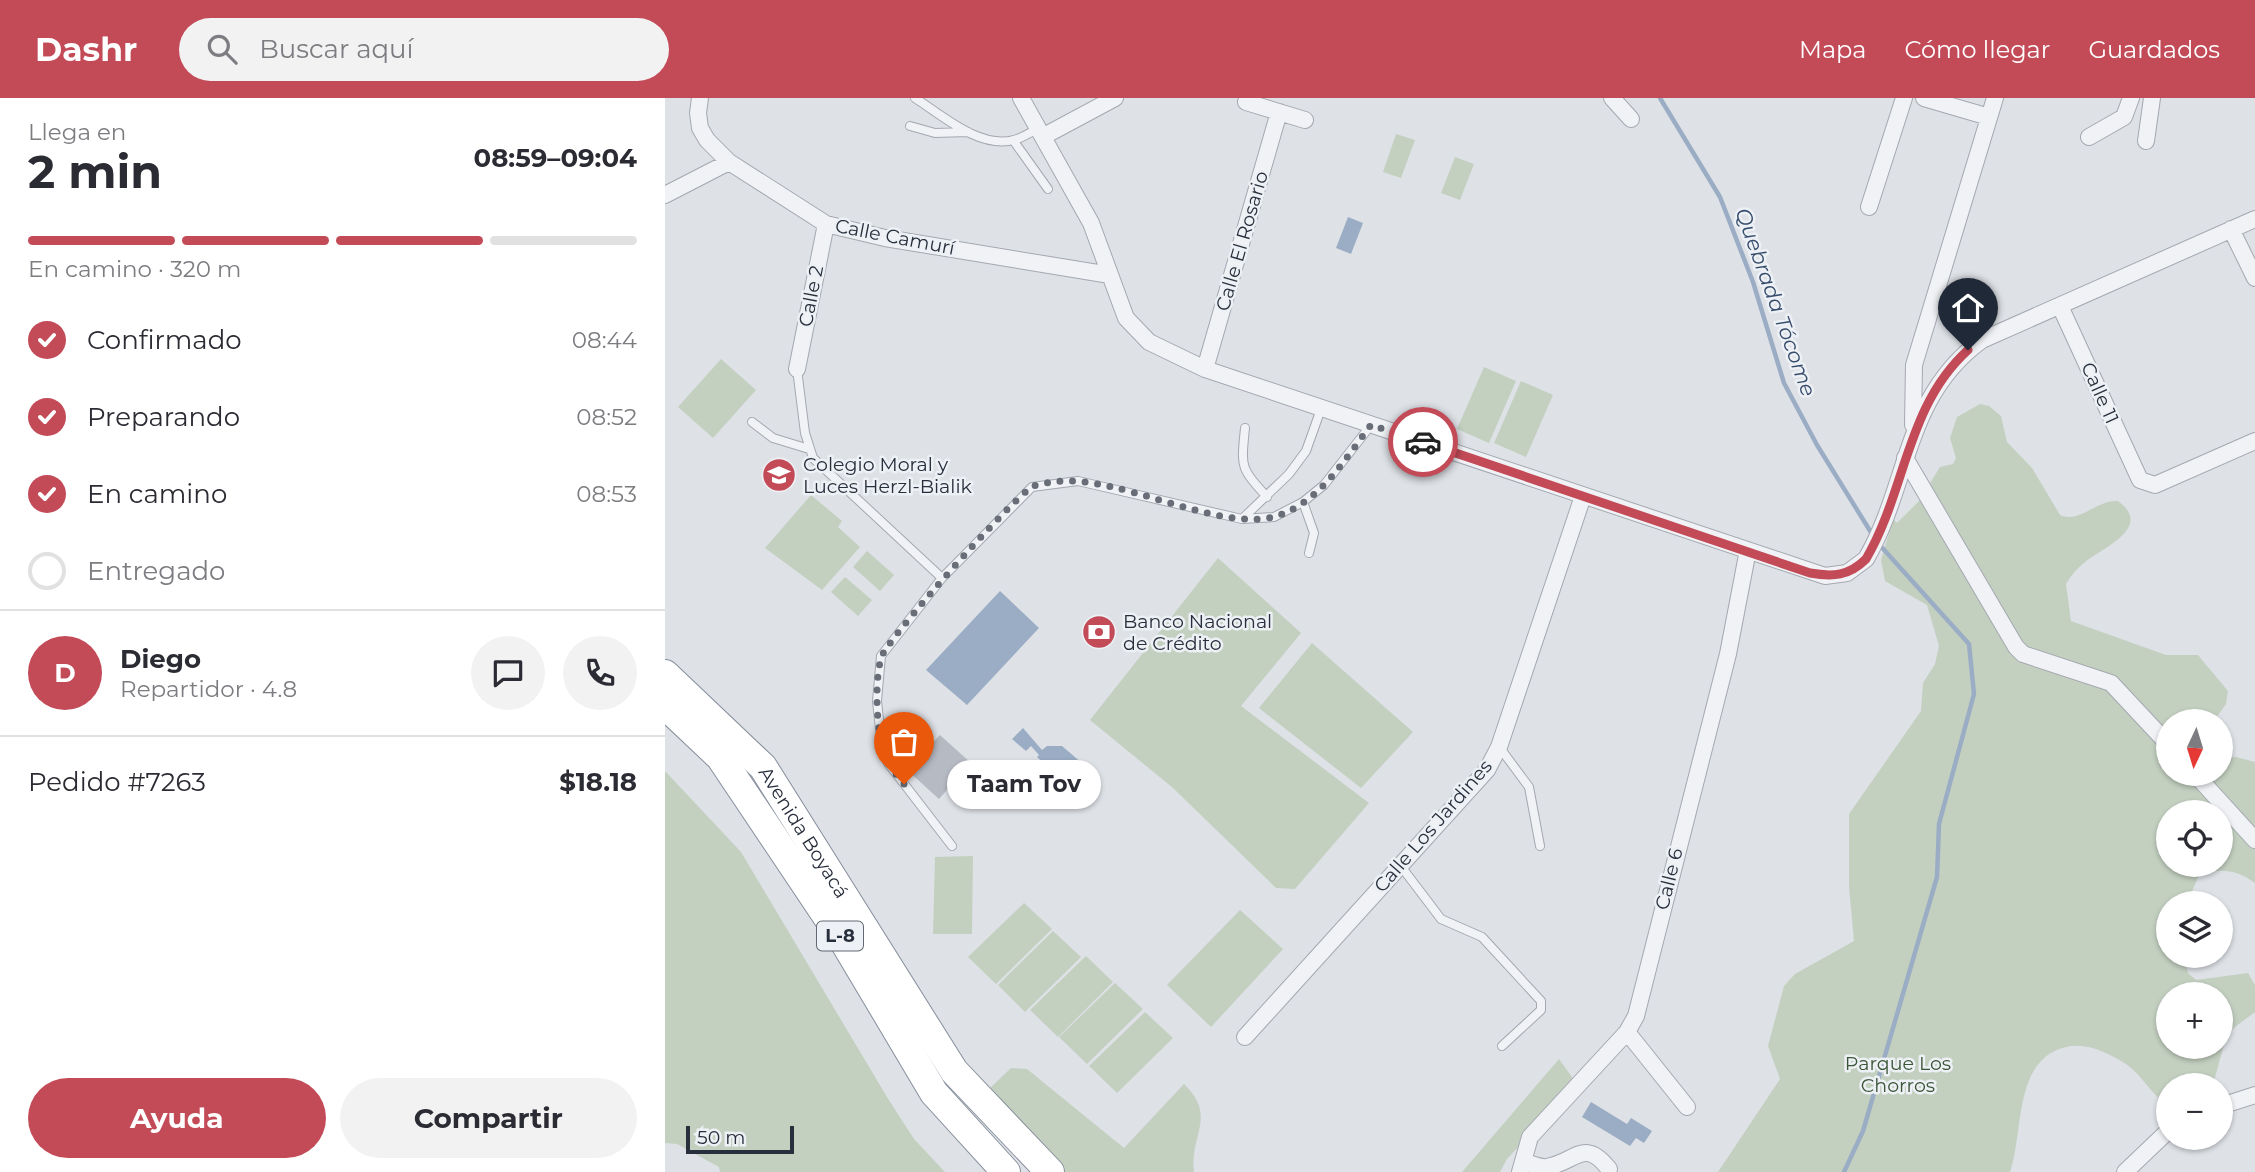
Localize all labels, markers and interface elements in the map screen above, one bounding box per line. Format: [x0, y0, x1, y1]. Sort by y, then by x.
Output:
search box [179, 18, 669, 81]
text: Dashr [35, 29, 137, 69]
icon: search [203, 30, 241, 68]
text: Buscar aquí [259, 33, 414, 65]
text: Mapa [1799, 35, 1866, 64]
text: Cómo llegar [1904, 35, 2050, 64]
text: Guardados [2088, 35, 2220, 64]
text: Llega en [28, 118, 126, 146]
text: 08:59–09:04 [474, 142, 637, 174]
text: 2 min [28, 143, 162, 200]
street label: Calle El Rosario [1211, 168, 1273, 314]
water label: Quebrada Tócome [1730, 204, 1822, 400]
street label: Calle Camurí [833, 214, 958, 260]
text: En camino · 320 m [28, 255, 241, 283]
street label: Calle 2 [794, 263, 828, 329]
pin [1938, 278, 1998, 350]
icon: home [1949, 289, 1987, 327]
icon: check [28, 321, 66, 359]
text: Confirmado [87, 324, 242, 356]
text: 08:44 [572, 326, 637, 354]
street label: Calle 11 [2076, 359, 2124, 427]
icon: check [28, 398, 66, 436]
text: Preparando [87, 401, 240, 433]
text: 08:52 [576, 403, 637, 431]
courier [1388, 407, 1458, 477]
icon: car [1404, 423, 1442, 461]
place label: Colegio Moral y Luces Herzl-Bialik [803, 453, 973, 498]
school or university icon: Colegio Moral y Luces Herzl-Bialik [760, 456, 798, 494]
icon: check [28, 475, 66, 513]
text: En camino [87, 478, 227, 510]
text: 08:53 [576, 480, 637, 508]
text: Entregado [87, 555, 225, 587]
place label: Banco Nacional de Crédito [1123, 610, 1272, 655]
bank icon: Banco Nacional de Crédito [1080, 613, 1118, 651]
button: chat [471, 636, 545, 710]
button: phone [563, 636, 637, 710]
text: Diego [120, 643, 201, 675]
text: D [54, 657, 76, 689]
text: Repartidor · 4.8 [120, 675, 297, 703]
north arrow [2156, 709, 2233, 786]
map controls [2156, 709, 2233, 1150]
pin [874, 712, 934, 784]
icon: bag [885, 723, 923, 761]
street label: Calle Los Jardines [1369, 755, 1497, 897]
callout: Taam Tov [946, 760, 1100, 808]
street label: Avenida Boyacá [754, 762, 854, 902]
text: Pedido #7263 [28, 766, 206, 798]
text: $18.18 [559, 766, 637, 798]
text: Taam Tov [967, 770, 1081, 798]
button: locate [2156, 800, 2233, 877]
street label: Calle 6 [1650, 846, 1688, 912]
button: layers [2156, 891, 2233, 968]
road number: L-8 [817, 922, 863, 950]
button: + [2156, 982, 2233, 1059]
park label: Parque Los Chorros [1845, 1052, 1951, 1097]
button: − [2156, 1073, 2233, 1150]
button: Ayuda [28, 1078, 326, 1158]
button: Compartir [340, 1078, 637, 1158]
scale bar [686, 1123, 795, 1155]
text: 50 m [697, 1126, 745, 1149]

